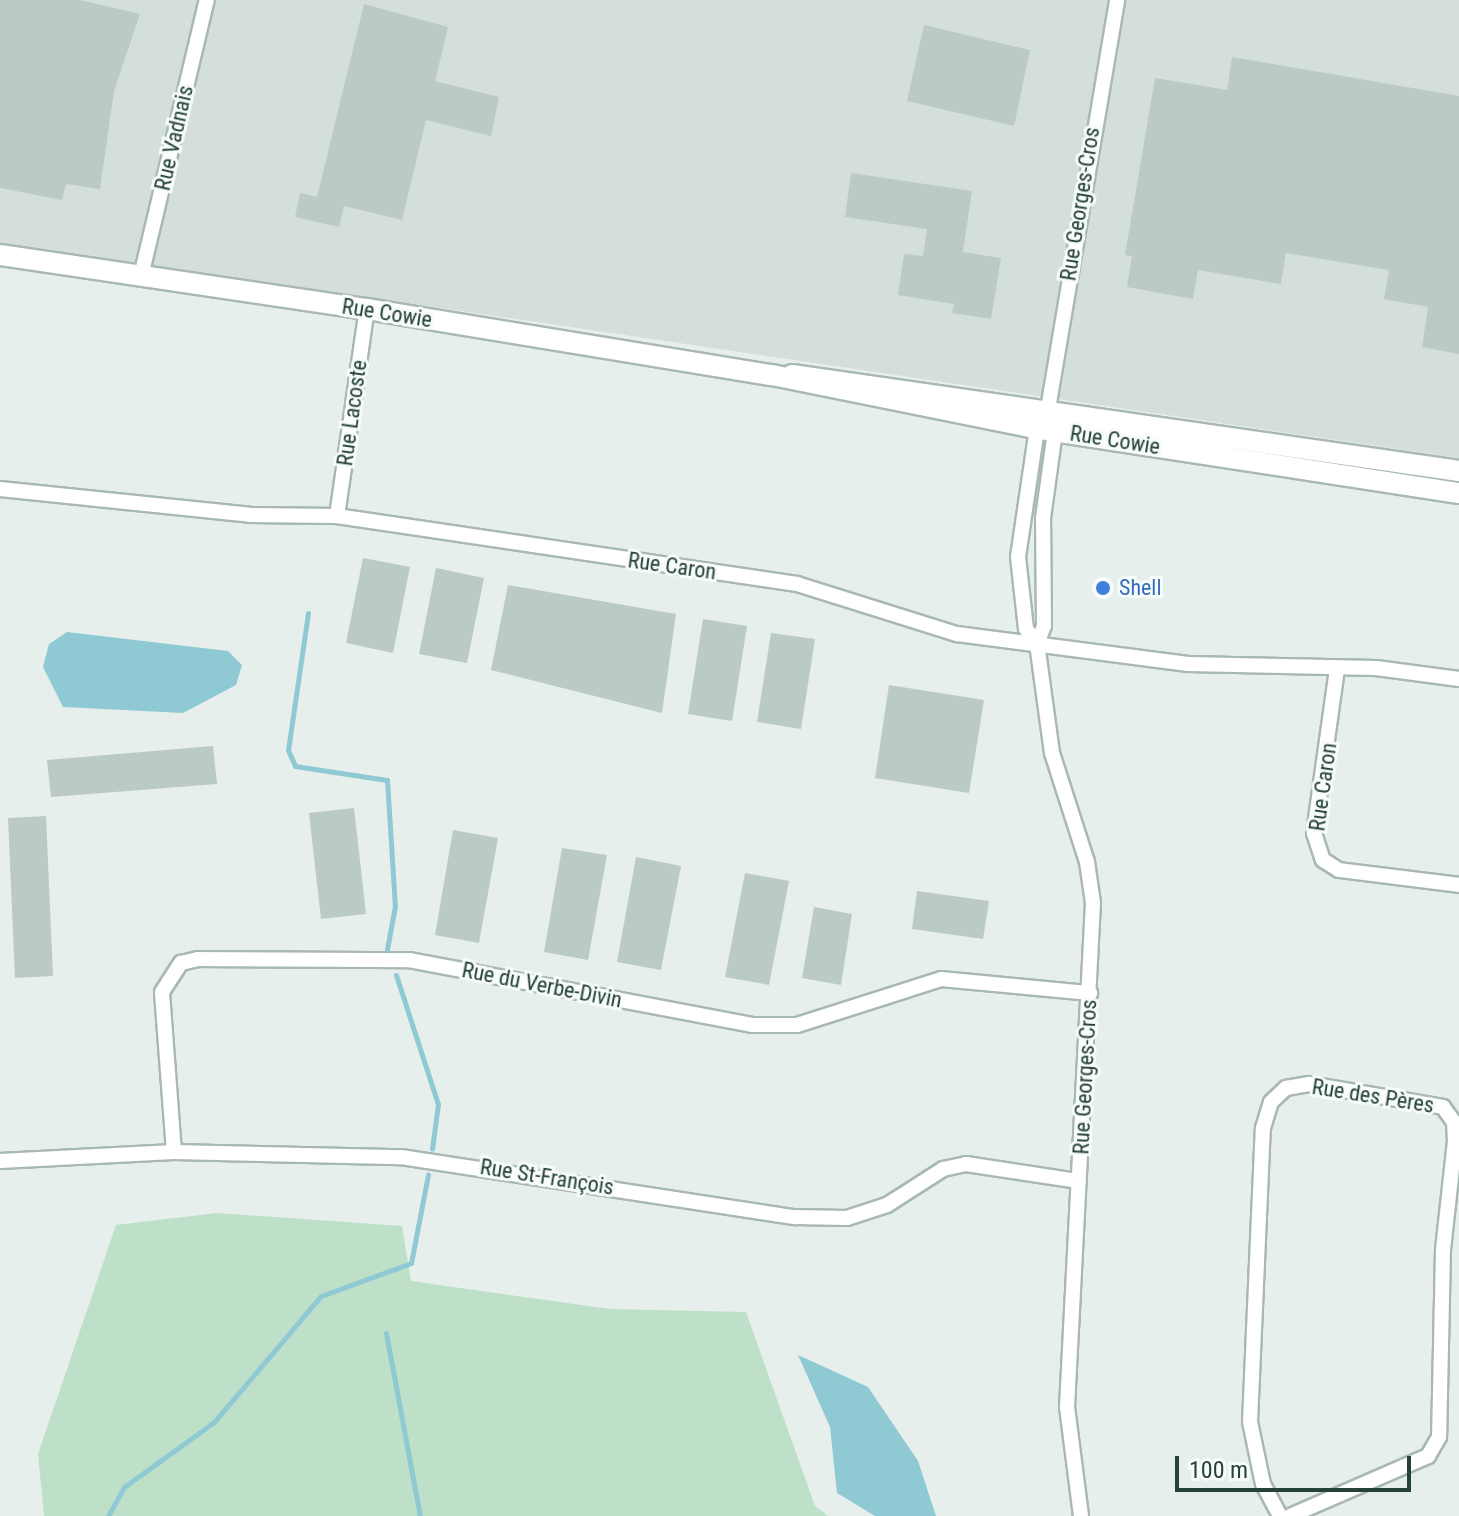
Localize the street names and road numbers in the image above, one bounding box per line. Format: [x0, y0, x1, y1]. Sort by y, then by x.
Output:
street label: Rue Vadnais [149, 83, 199, 193]
street label: Rue Georges-Cros [1055, 125, 1105, 283]
street label: Rue Cowie [340, 293, 434, 333]
street label: Rue Lacoste [332, 358, 372, 468]
street label: Rue Cowie [1068, 420, 1162, 460]
street label: Rue Caron [626, 547, 718, 585]
street label: Rue Caron [1304, 741, 1342, 833]
street label: Rue du Verbe-Divin [460, 957, 624, 1013]
street label: Rue Georges-Cros [1068, 999, 1102, 1155]
street label: Rue des Pères [1310, 1073, 1436, 1119]
street label: Rue St-François [478, 1153, 616, 1201]

